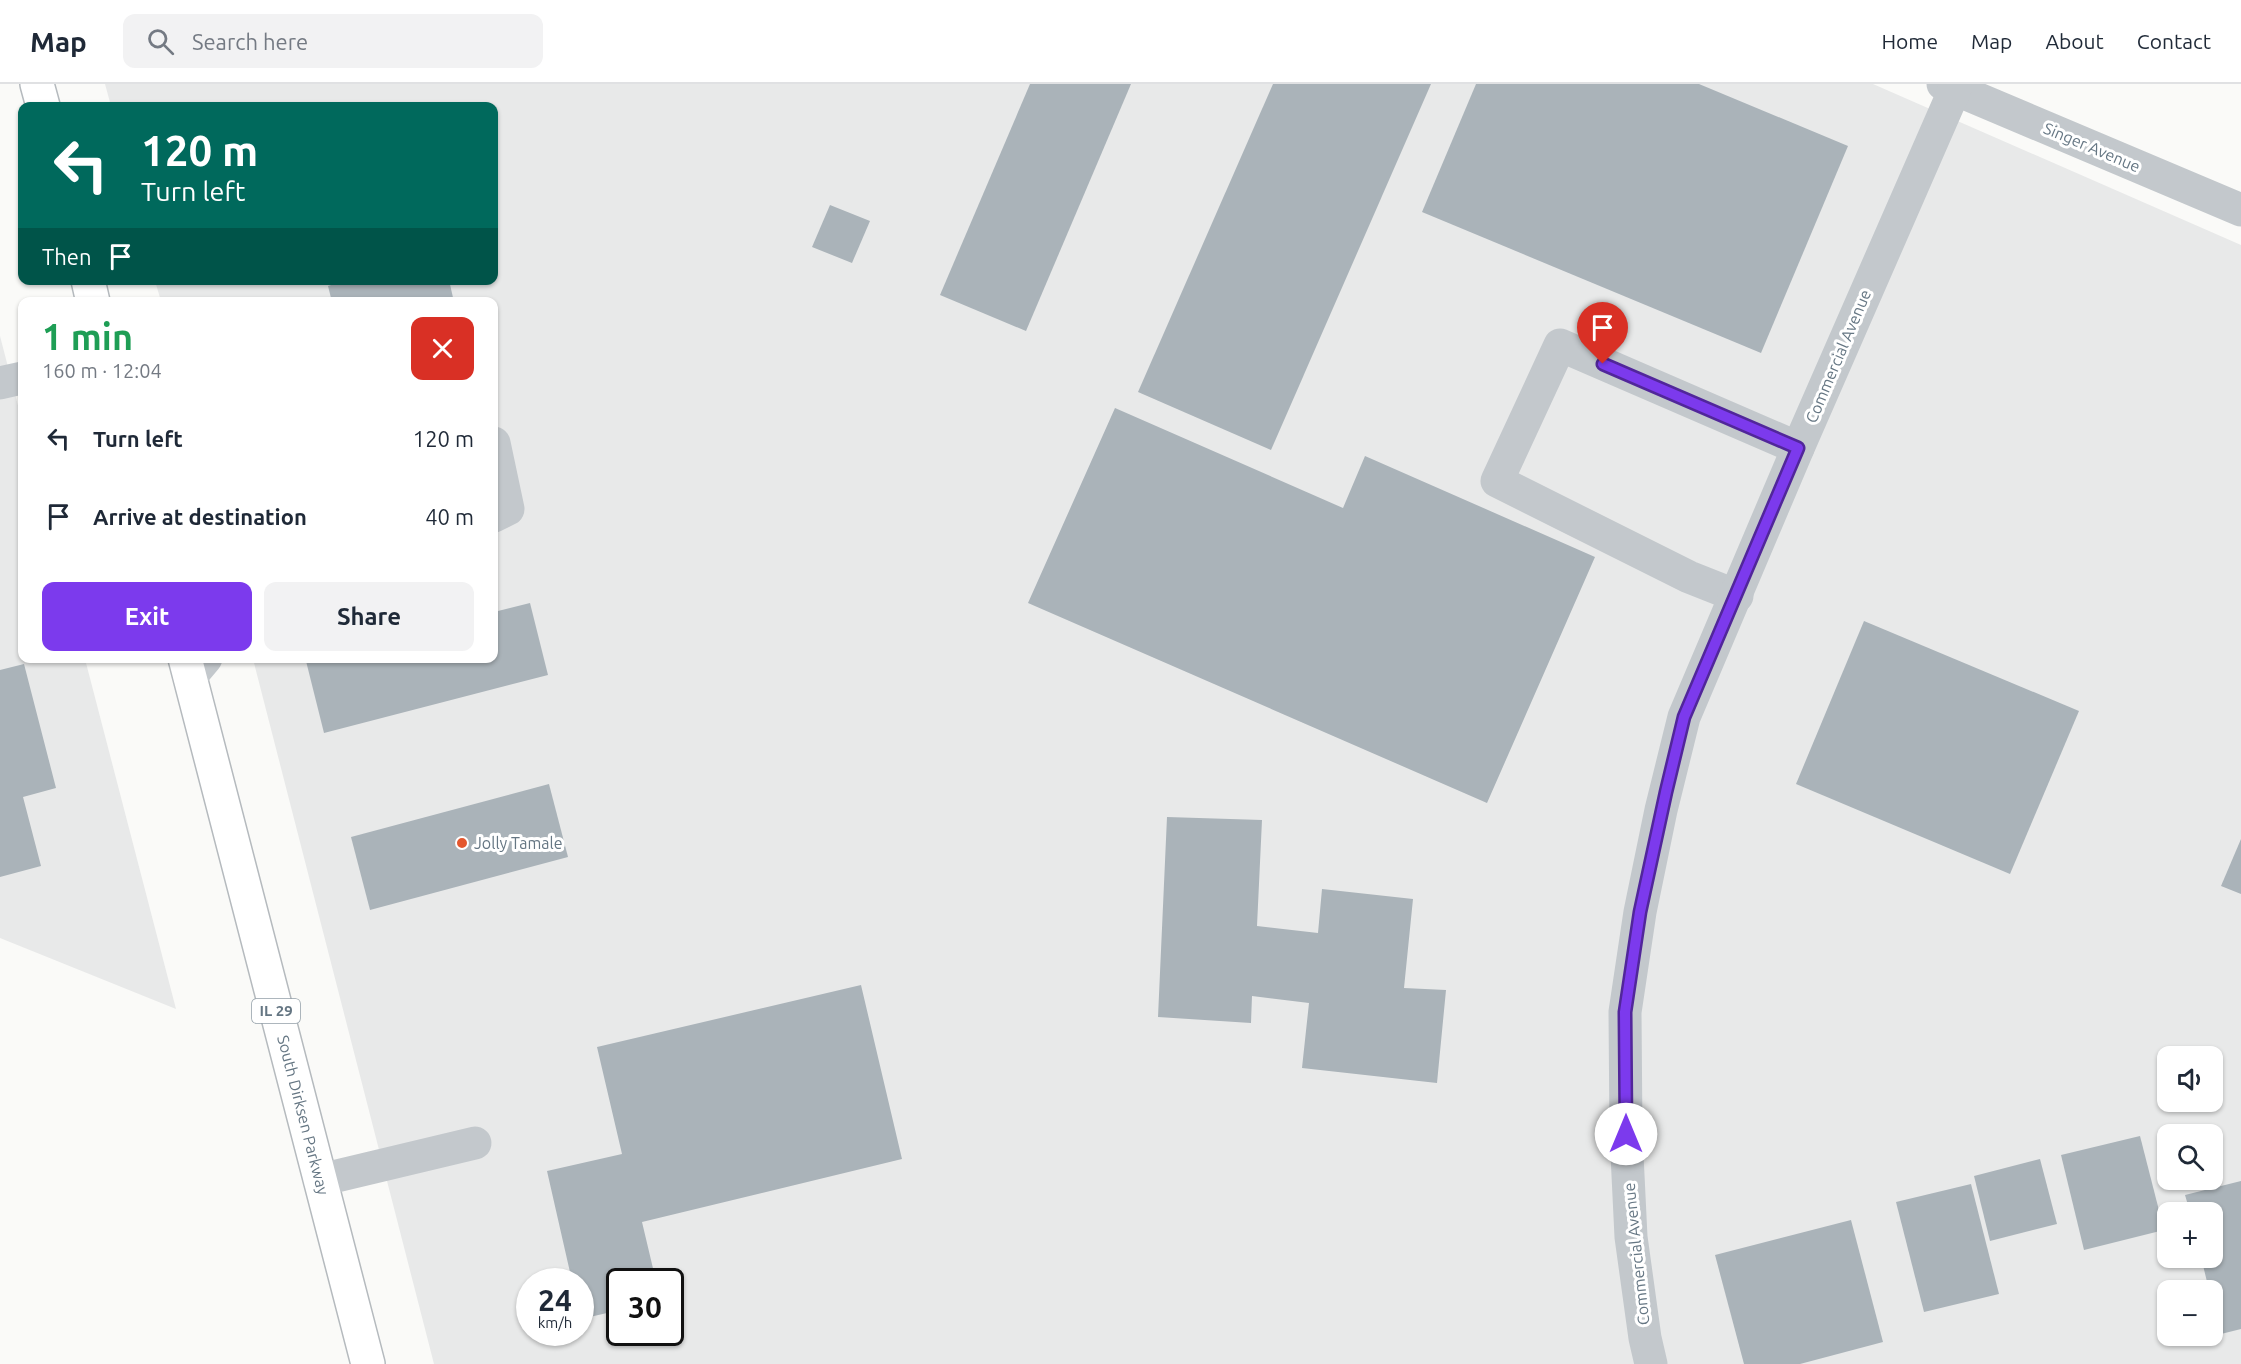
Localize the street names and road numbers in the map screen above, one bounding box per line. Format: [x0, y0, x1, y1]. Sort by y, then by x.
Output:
street label: Singer Avenue [2041, 119, 2143, 175]
street label: Commercial Avenue [1802, 287, 1874, 425]
road number: IL 29 [252, 999, 300, 1023]
street label: South Dirksen Parkway [274, 1033, 333, 1197]
street label: Commercial Avenue [1620, 1182, 1652, 1326]

